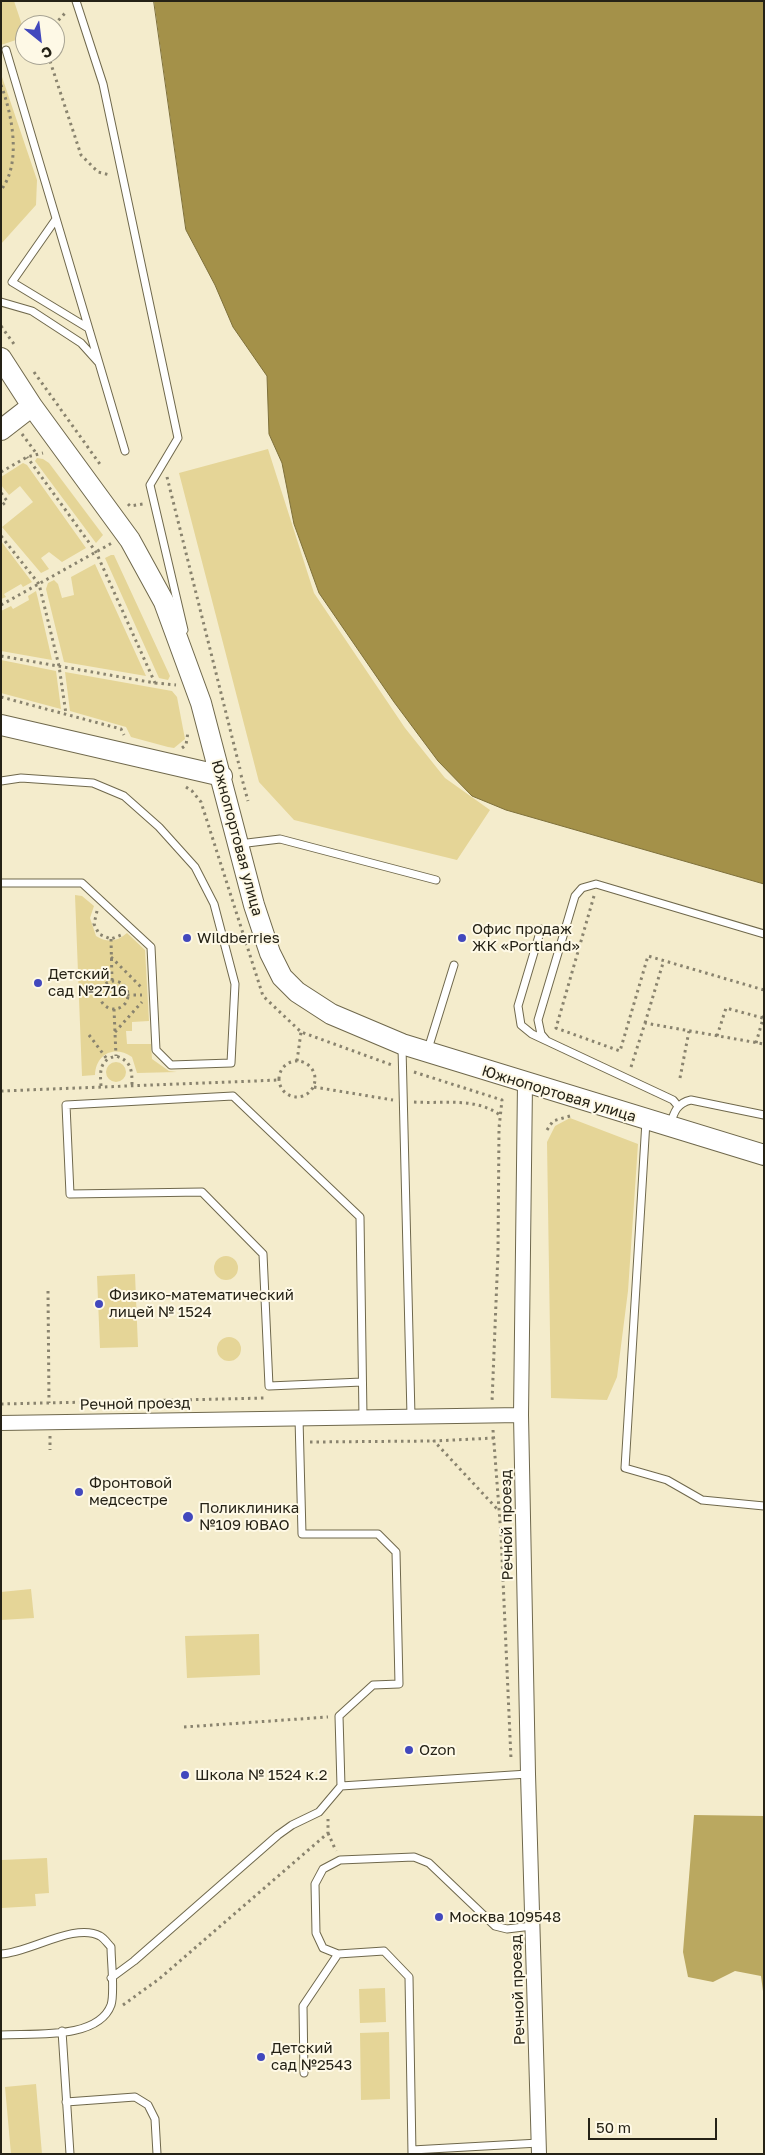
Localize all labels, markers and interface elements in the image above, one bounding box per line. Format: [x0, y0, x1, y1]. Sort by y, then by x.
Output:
north arrow [15, 15, 65, 65]
text: С [39, 43, 56, 63]
street label: Южнопортовая улица [208, 758, 266, 918]
place label: Офис продаж ЖК «Portland» [472, 920, 580, 955]
place label: Wildberries [197, 929, 280, 947]
marker: Wildberries [181, 932, 193, 944]
marker: Офис продаж ЖК «Portland» [456, 932, 468, 944]
place label: Детский сад №2716 [48, 965, 127, 1000]
marker: Детский сад №2716 [32, 977, 44, 989]
street label: Южнопортовая улица [480, 1062, 638, 1126]
place label: Физико-математический лицей № 1524 [109, 1286, 294, 1321]
marker: Физико-математический лицей № 1524 [93, 1298, 105, 1310]
street label: Речной проезд [80, 1394, 190, 1414]
street label: Речной проезд [497, 1470, 517, 1580]
place label: Фронтовой медсестре [89, 1474, 172, 1509]
marker: Фронтовой медсестре [73, 1486, 85, 1498]
place label: Поликлиника №109 ЮВАО [199, 1499, 299, 1534]
marker: Поликлиника №109 ЮВАО [181, 1510, 195, 1524]
place label: Ozon [419, 1741, 456, 1759]
marker: Ozon [403, 1744, 415, 1756]
place label: Школа № 1524 к.2 [195, 1766, 327, 1784]
marker: Школа № 1524 к.2 [179, 1769, 191, 1781]
place label: Москва 109548 [449, 1908, 561, 1926]
marker: Москва 109548 [433, 1911, 445, 1923]
street label: Речной проезд [507, 1934, 529, 2046]
place label: Детский сад №2543 [271, 2039, 352, 2074]
marker: Детский сад №2543 [255, 2051, 267, 2063]
scale bar [590, 2108, 719, 2140]
text: 50 m [596, 2118, 631, 2136]

